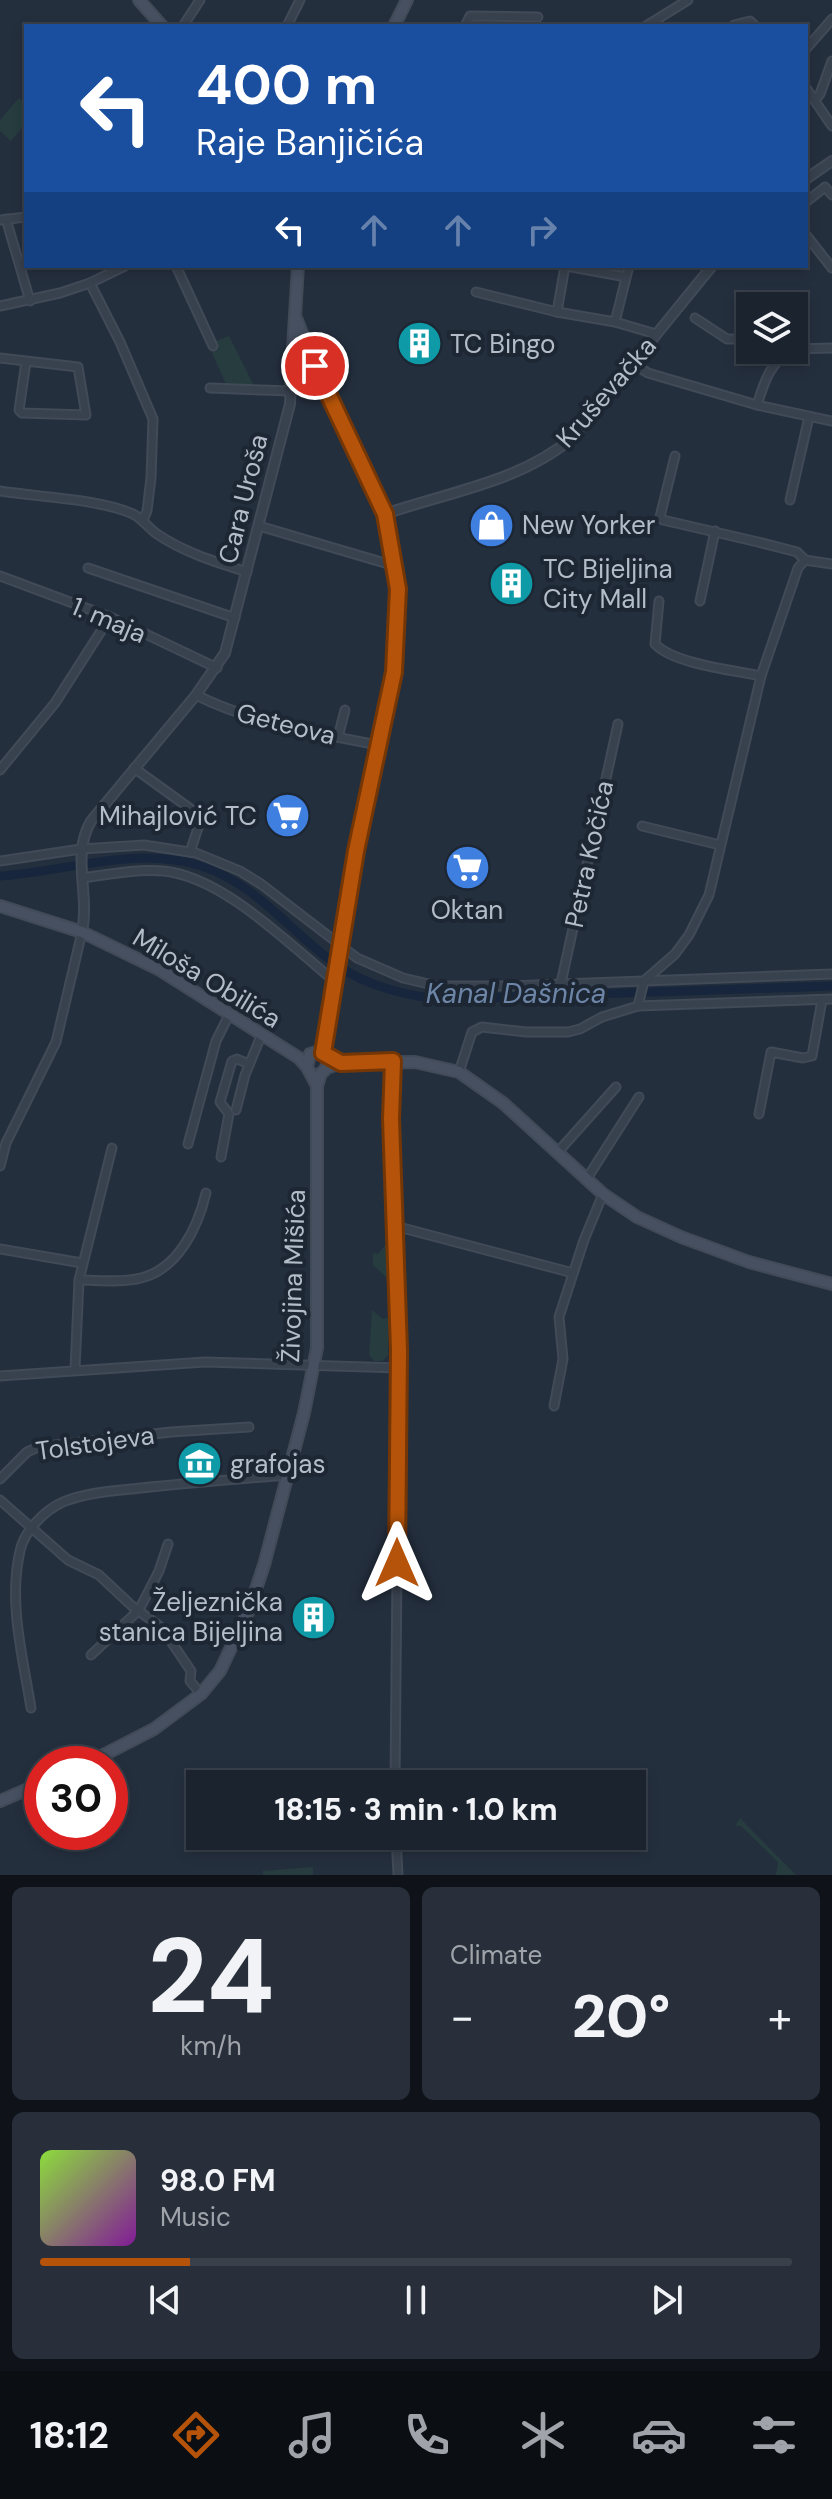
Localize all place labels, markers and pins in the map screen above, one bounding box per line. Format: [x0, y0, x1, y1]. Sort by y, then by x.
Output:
building icon: TC Bingo [395, 320, 443, 368]
place label: TC Bingo [450, 327, 555, 361]
pin [281, 332, 349, 400]
shop icon: New Yorker [467, 501, 515, 549]
place label: New Yorker [522, 508, 655, 542]
place label: TC Bijeljina City Mall [543, 552, 673, 616]
building icon: TC Bijeljina City Mall [488, 560, 536, 608]
supermarket icon: Mihajlović TC [264, 792, 312, 840]
place label: Mihajlović TC [99, 799, 257, 833]
supermarket icon: Oktan [443, 843, 491, 891]
place label: Oktan [431, 893, 503, 927]
museum icon: grafojas [175, 1440, 223, 1488]
place label: grafojas [230, 1447, 326, 1481]
place label: Željeznička stanica Bijeljina [99, 1585, 283, 1649]
building icon: Željeznička stanica Bijeljina [290, 1593, 338, 1641]

